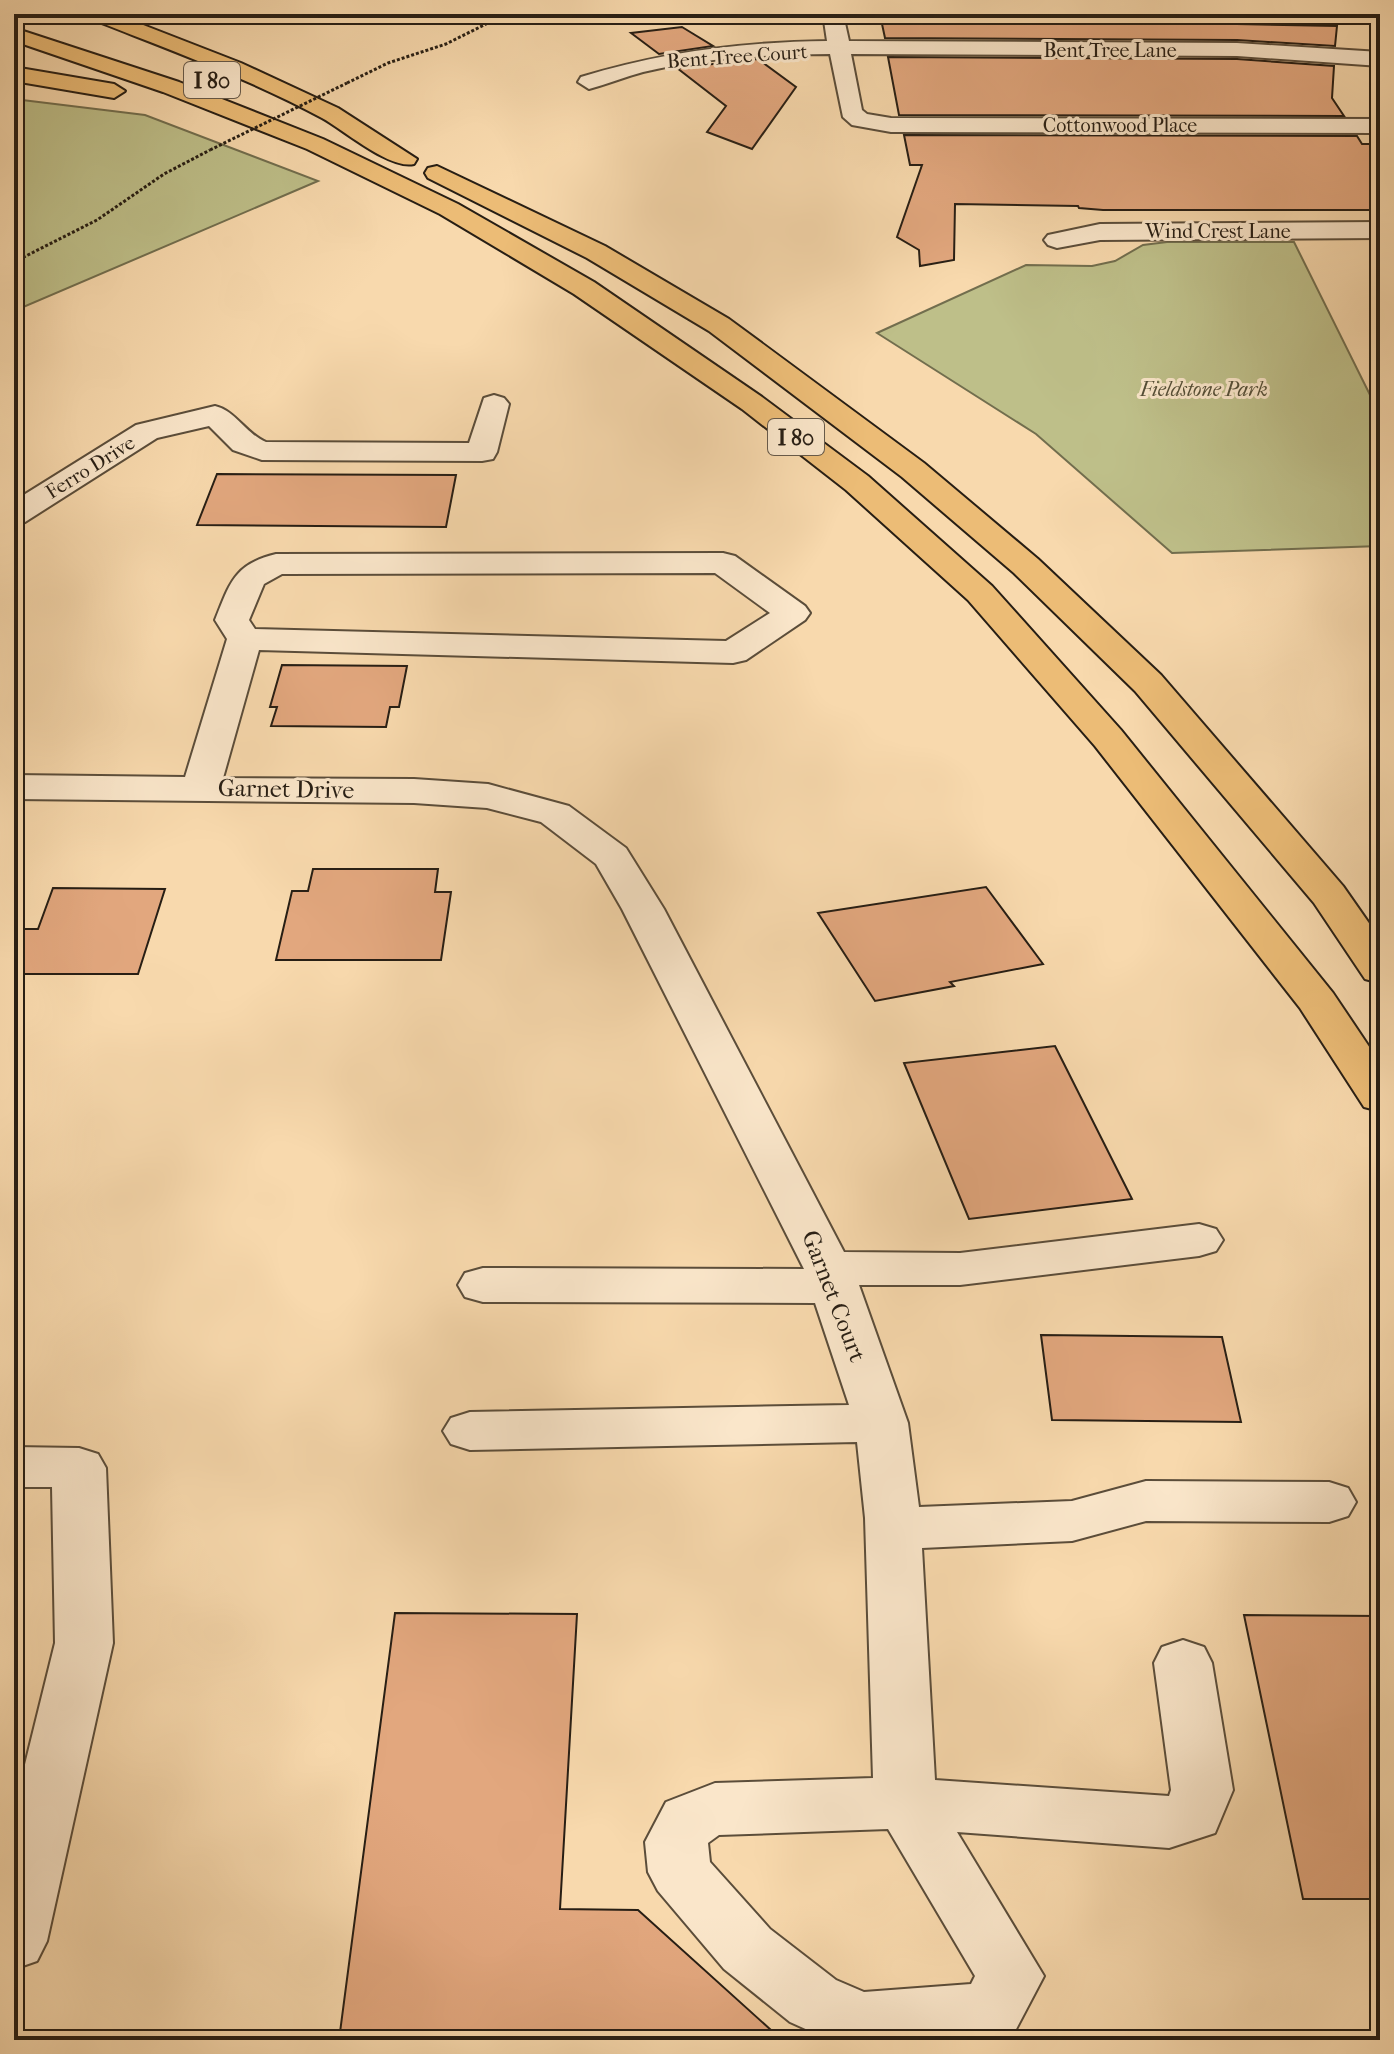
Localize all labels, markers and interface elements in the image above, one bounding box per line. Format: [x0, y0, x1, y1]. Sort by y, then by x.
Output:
street label: Bent Tree Lane [1043, 39, 1177, 62]
street label: Bent Tree Court [666, 40, 808, 73]
road number: I 80 [184, 62, 240, 98]
street label: Cottonwood Place [1043, 114, 1197, 137]
street label: Wind Crest Lane [1144, 220, 1291, 243]
park label: Fieldstone Park [1139, 378, 1268, 401]
road number: I 80 [768, 419, 824, 455]
street label: Ferro Drive [41, 431, 139, 504]
street label: Garnet Drive [218, 774, 355, 804]
street label: Garnet Court [796, 1226, 872, 1366]

